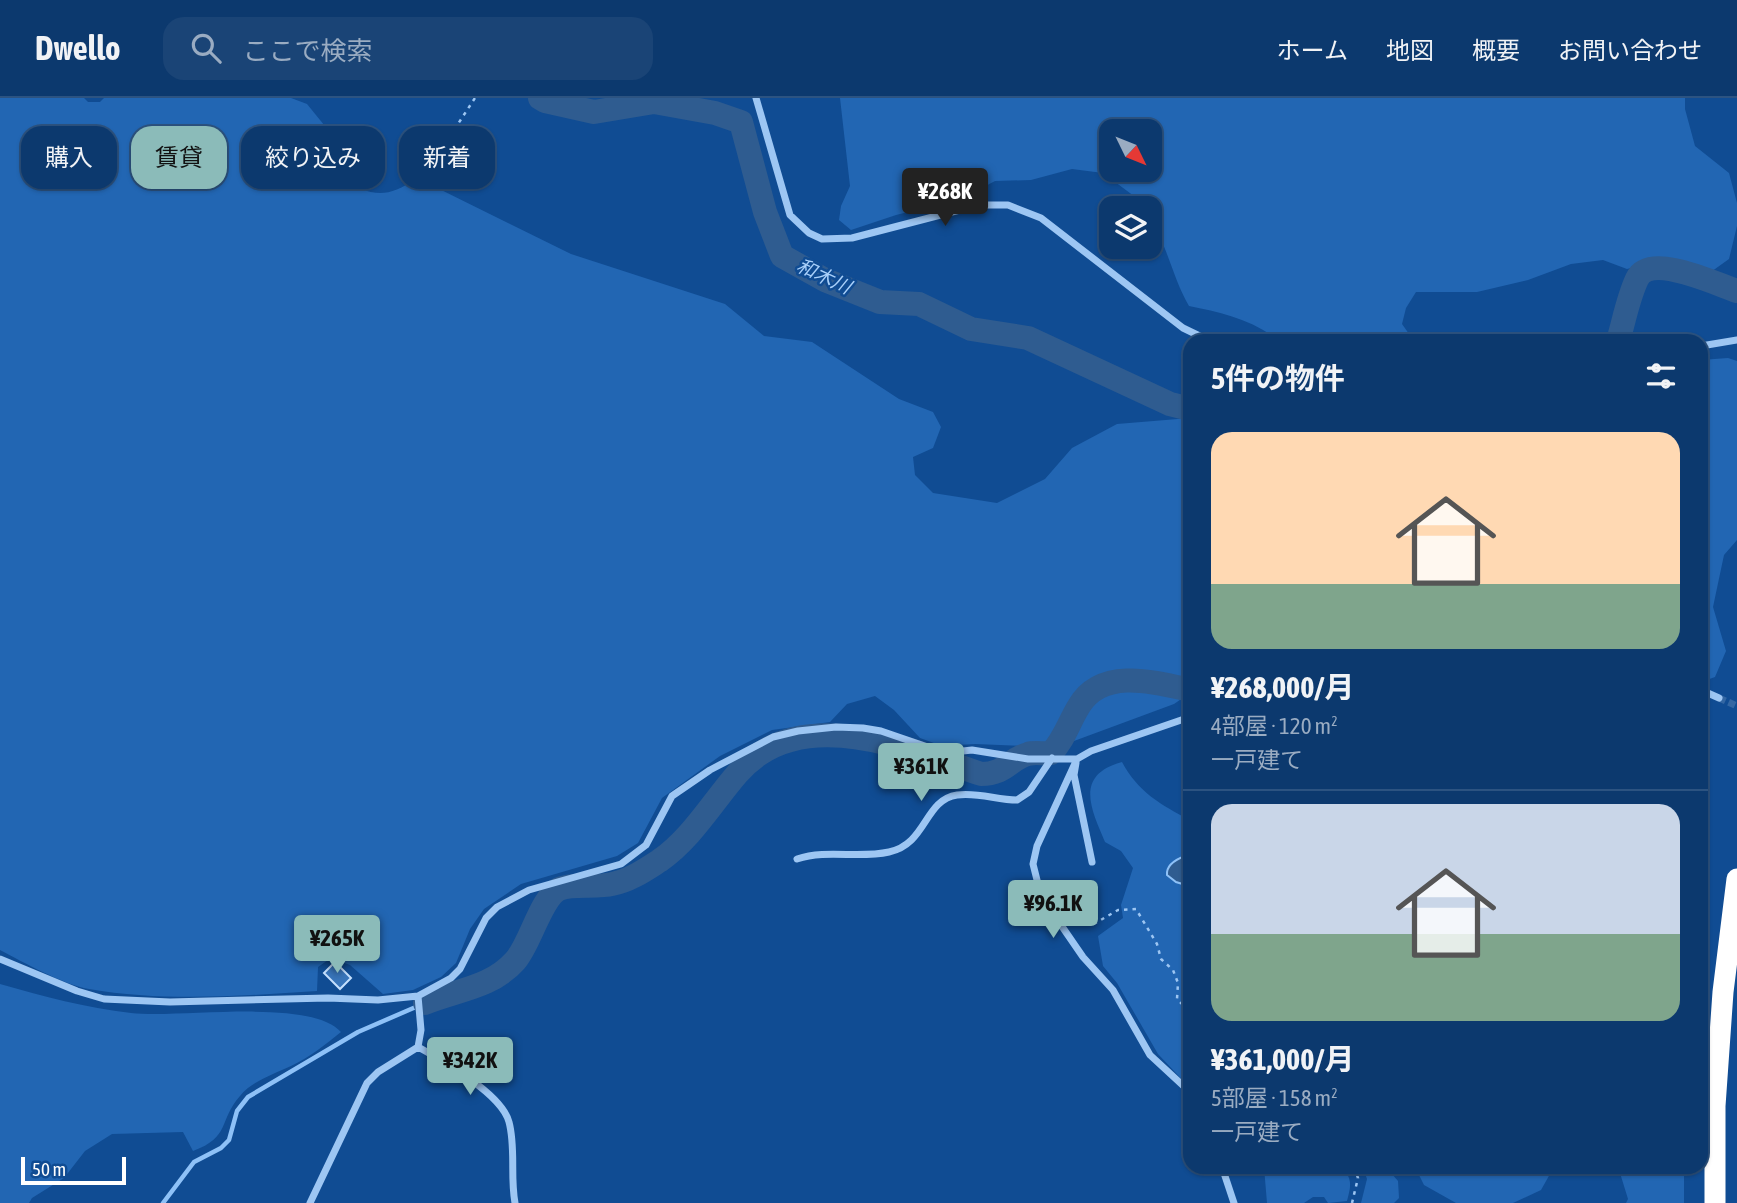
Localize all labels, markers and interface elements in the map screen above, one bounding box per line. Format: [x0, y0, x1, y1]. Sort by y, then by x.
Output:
search box [163, 17, 653, 80]
text: Dwello [35, 29, 121, 67]
icon: search [187, 29, 225, 67]
text: ここで検索 [243, 36, 373, 66]
text: ホーム [1277, 37, 1348, 64]
text: 地図 [1386, 37, 1434, 64]
text: 概要 [1472, 37, 1520, 64]
text: お問い合わせ [1558, 37, 1702, 64]
north arrow [1099, 119, 1162, 182]
map controls [1099, 119, 1162, 259]
chip: 購入 [21, 126, 117, 189]
chip: 賃貸 [131, 126, 227, 189]
chip: 絞り込み [241, 126, 385, 189]
chip: 新着 [399, 126, 495, 189]
pin: ¥268K [896, 169, 994, 228]
text: ¥268K [918, 178, 972, 204]
button: layers [1099, 196, 1162, 259]
water label: 和木川 [794, 254, 856, 299]
icon: filters [1642, 357, 1680, 395]
text: 5件の物件 [1211, 361, 1345, 395]
icon: home [1383, 478, 1509, 604]
text: ¥268,000/月 [1211, 670, 1354, 704]
text: 4部屋 · 120 m² [1211, 713, 1338, 739]
pin: ¥361K [872, 744, 970, 803]
text: 一戸建て [1211, 747, 1303, 773]
text: ¥361K [894, 753, 948, 779]
icon: home [1383, 850, 1509, 976]
pin: ¥96.1K [996, 880, 1110, 940]
text: ¥96.1K [1024, 890, 1082, 916]
pin: ¥265K [288, 916, 386, 975]
text: ¥265K [310, 925, 364, 951]
pin: ¥342K [421, 1038, 519, 1097]
text: ¥361,000/月 [1211, 1042, 1354, 1076]
text: ¥342K [443, 1047, 497, 1073]
text: 5部屋 · 158 m² [1211, 1085, 1338, 1111]
text: 一戸建て [1211, 1119, 1303, 1145]
scale bar [21, 1154, 126, 1186]
text: 50 m [32, 1158, 66, 1180]

